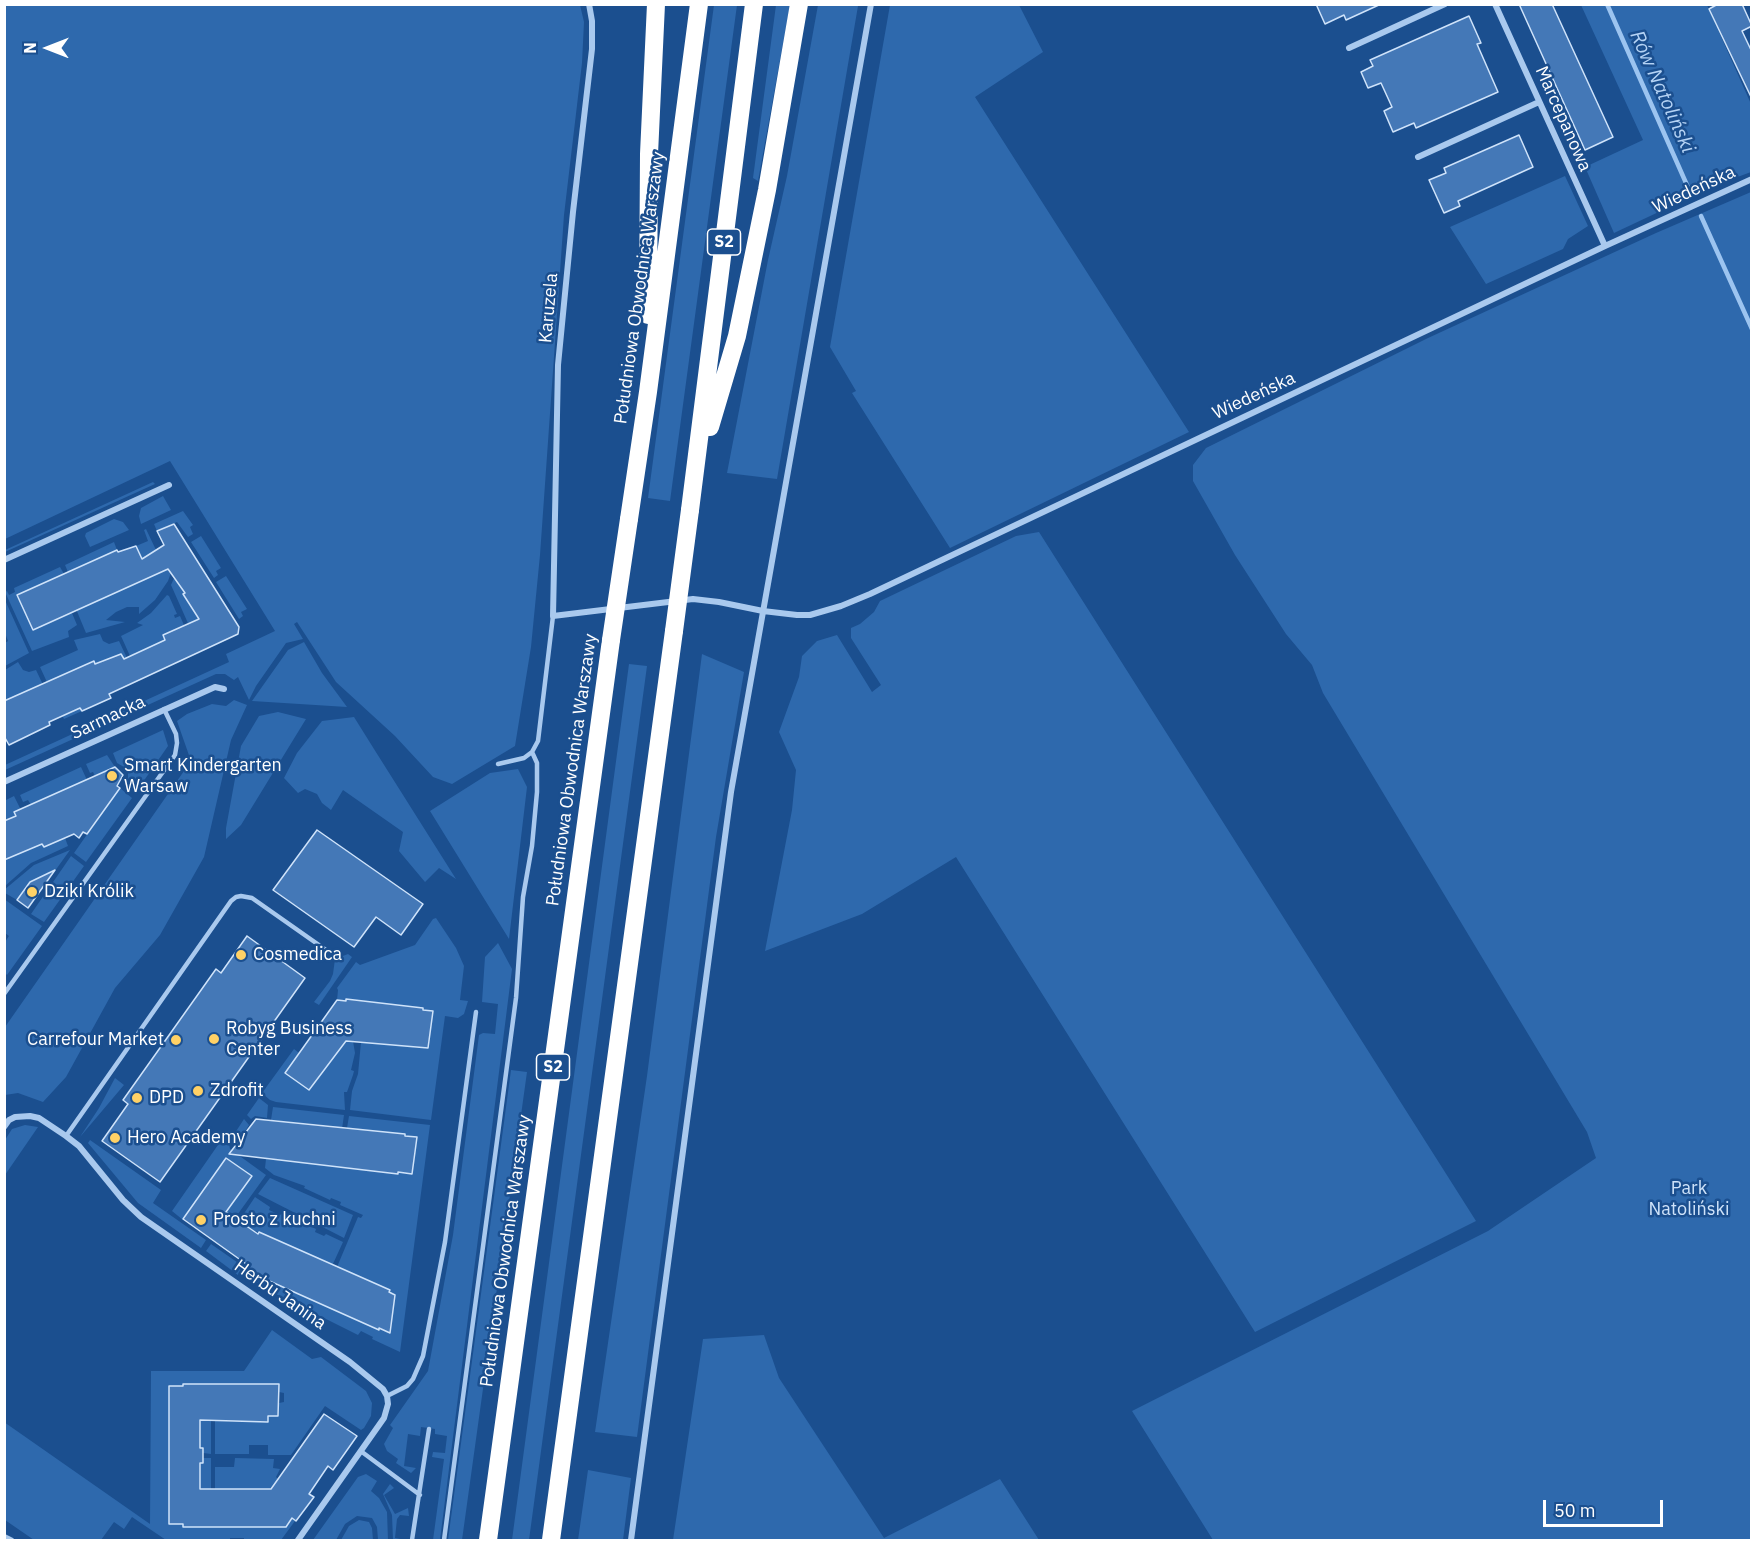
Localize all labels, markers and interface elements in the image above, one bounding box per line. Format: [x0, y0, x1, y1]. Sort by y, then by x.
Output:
north arrow [18, 18, 78, 78]
water label: Rów Natoliński [1624, 27, 1700, 157]
text: N [20, 42, 40, 54]
street label: Marcepanowa [1530, 63, 1596, 175]
street label: Południowa Obwodnica Warszawy [610, 150, 670, 426]
street label: Wiedeńska [1649, 161, 1739, 219]
road number: S2 [708, 229, 740, 255]
street label: Karuzela [535, 272, 563, 344]
street label: Wiedeńska [1209, 367, 1299, 425]
street label: Południowa Obwodnica Warszawy [542, 632, 602, 908]
street label: Sarmacka [67, 691, 149, 745]
place label: Smart Kindergarten Warsaw [124, 755, 282, 798]
marker: Smart Kindergarten Warsaw [105, 769, 119, 783]
place label: Dziki Królik [44, 881, 134, 903]
marker: Dziki Królik [25, 885, 39, 899]
place label: Cosmedica [253, 944, 342, 966]
marker: Cosmedica [234, 948, 248, 962]
place label: Robyg Business Center [226, 1018, 353, 1060]
place label: Carrefour Market [27, 1029, 164, 1051]
marker: Robyg Business Center [207, 1032, 221, 1046]
marker: Carrefour Market [169, 1033, 183, 1047]
road number: S2 [536, 1054, 570, 1080]
place label: Zdrofit [210, 1080, 264, 1102]
marker: Zdrofit [191, 1084, 205, 1098]
place label: DPD [149, 1087, 184, 1109]
marker: DPD [130, 1091, 144, 1105]
street label: Południowa Obwodnica Warszawy [476, 1113, 536, 1389]
place label: Hero Academy [127, 1127, 246, 1149]
marker: Hero Academy [108, 1131, 122, 1145]
park label: Park Natoliński [1648, 1178, 1730, 1220]
place label: Prosto z kuchni [213, 1209, 336, 1231]
marker: Prosto z kuchni [194, 1213, 208, 1227]
street label: Herbu Janina [230, 1255, 330, 1335]
scale bar [1546, 1488, 1666, 1526]
text: 50 m [1554, 1499, 1596, 1522]

